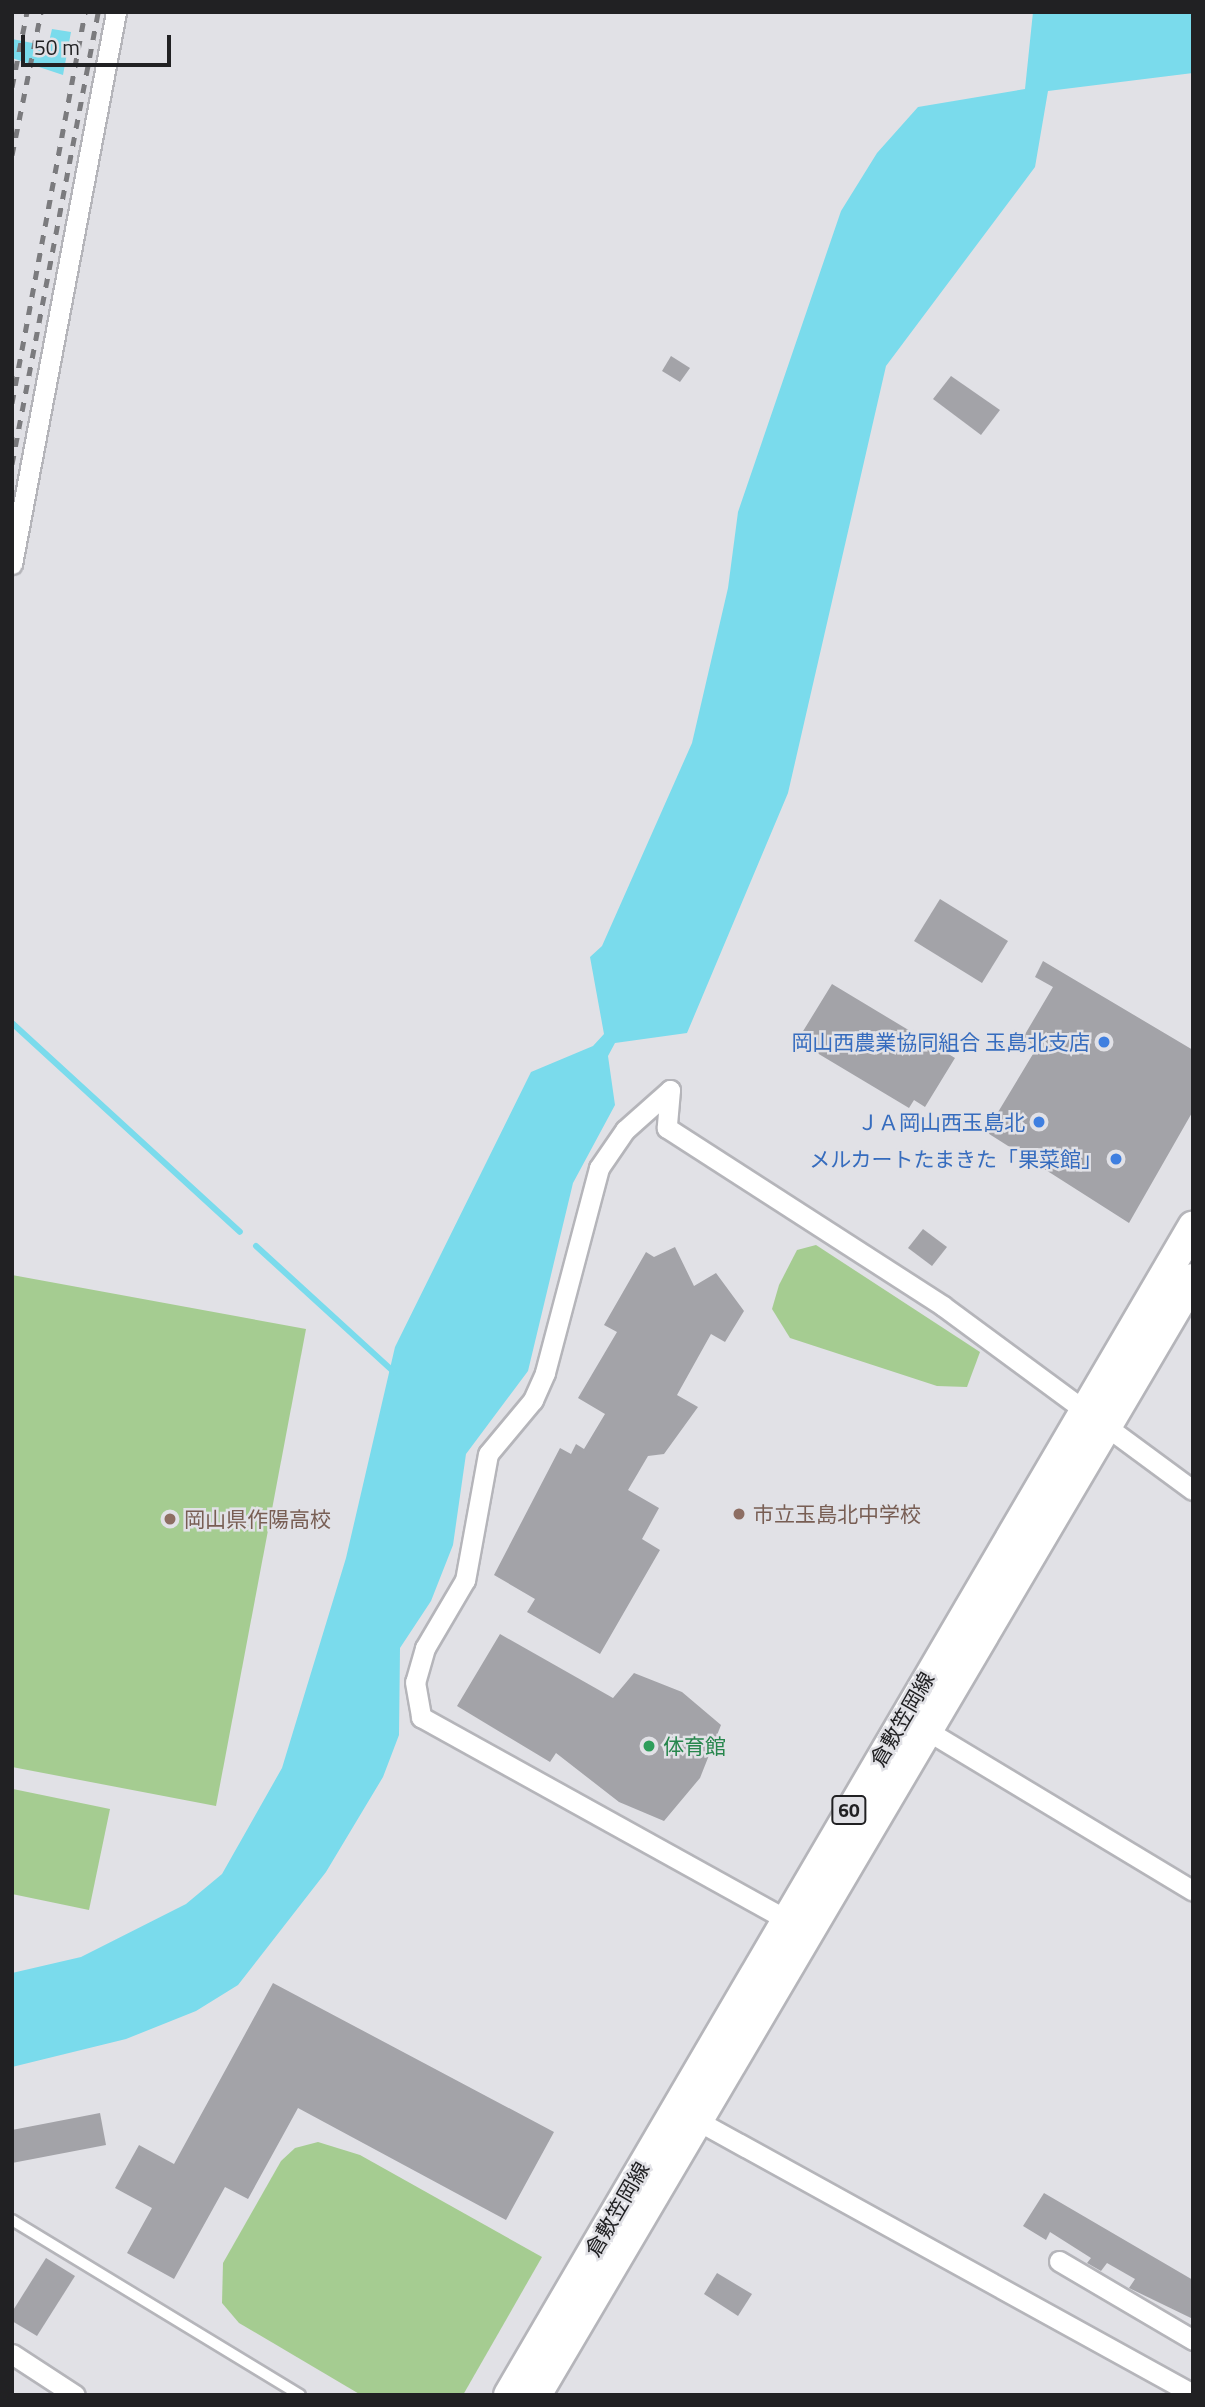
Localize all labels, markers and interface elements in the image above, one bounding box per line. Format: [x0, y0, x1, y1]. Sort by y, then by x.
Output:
scale bar [24, 21, 175, 65]
text: 50 m [34, 31, 80, 63]
place label: 岡山西農業協同組合 玉島北支店 [791, 1029, 1090, 1055]
marker: 岡山西農業協同組合 玉島北支店 [1096, 1034, 1112, 1050]
place label: ＪＡ岡山西玉島北 [857, 1109, 1025, 1135]
marker: ＪＡ岡山西玉島北 [1031, 1114, 1047, 1130]
place label: メルカートたまきた「果菜館」 [808, 1146, 1102, 1172]
marker: メルカートたまきた「果菜館」 [1108, 1151, 1124, 1167]
place label: 市立玉島北中学校 [753, 1501, 921, 1527]
place label: 岡山県作陽高校 [184, 1506, 331, 1532]
marker: 市立玉島北中学校 [731, 1506, 747, 1522]
marker: 岡山県作陽高校 [162, 1511, 178, 1527]
street label: 倉敷笠岡線 [865, 1667, 939, 1771]
place label: 体育館 [663, 1733, 726, 1759]
marker: 体育館 [641, 1738, 657, 1754]
road number: 60 [830, 1794, 868, 1826]
street label: 倉敷笠岡線 [580, 2157, 654, 2261]

